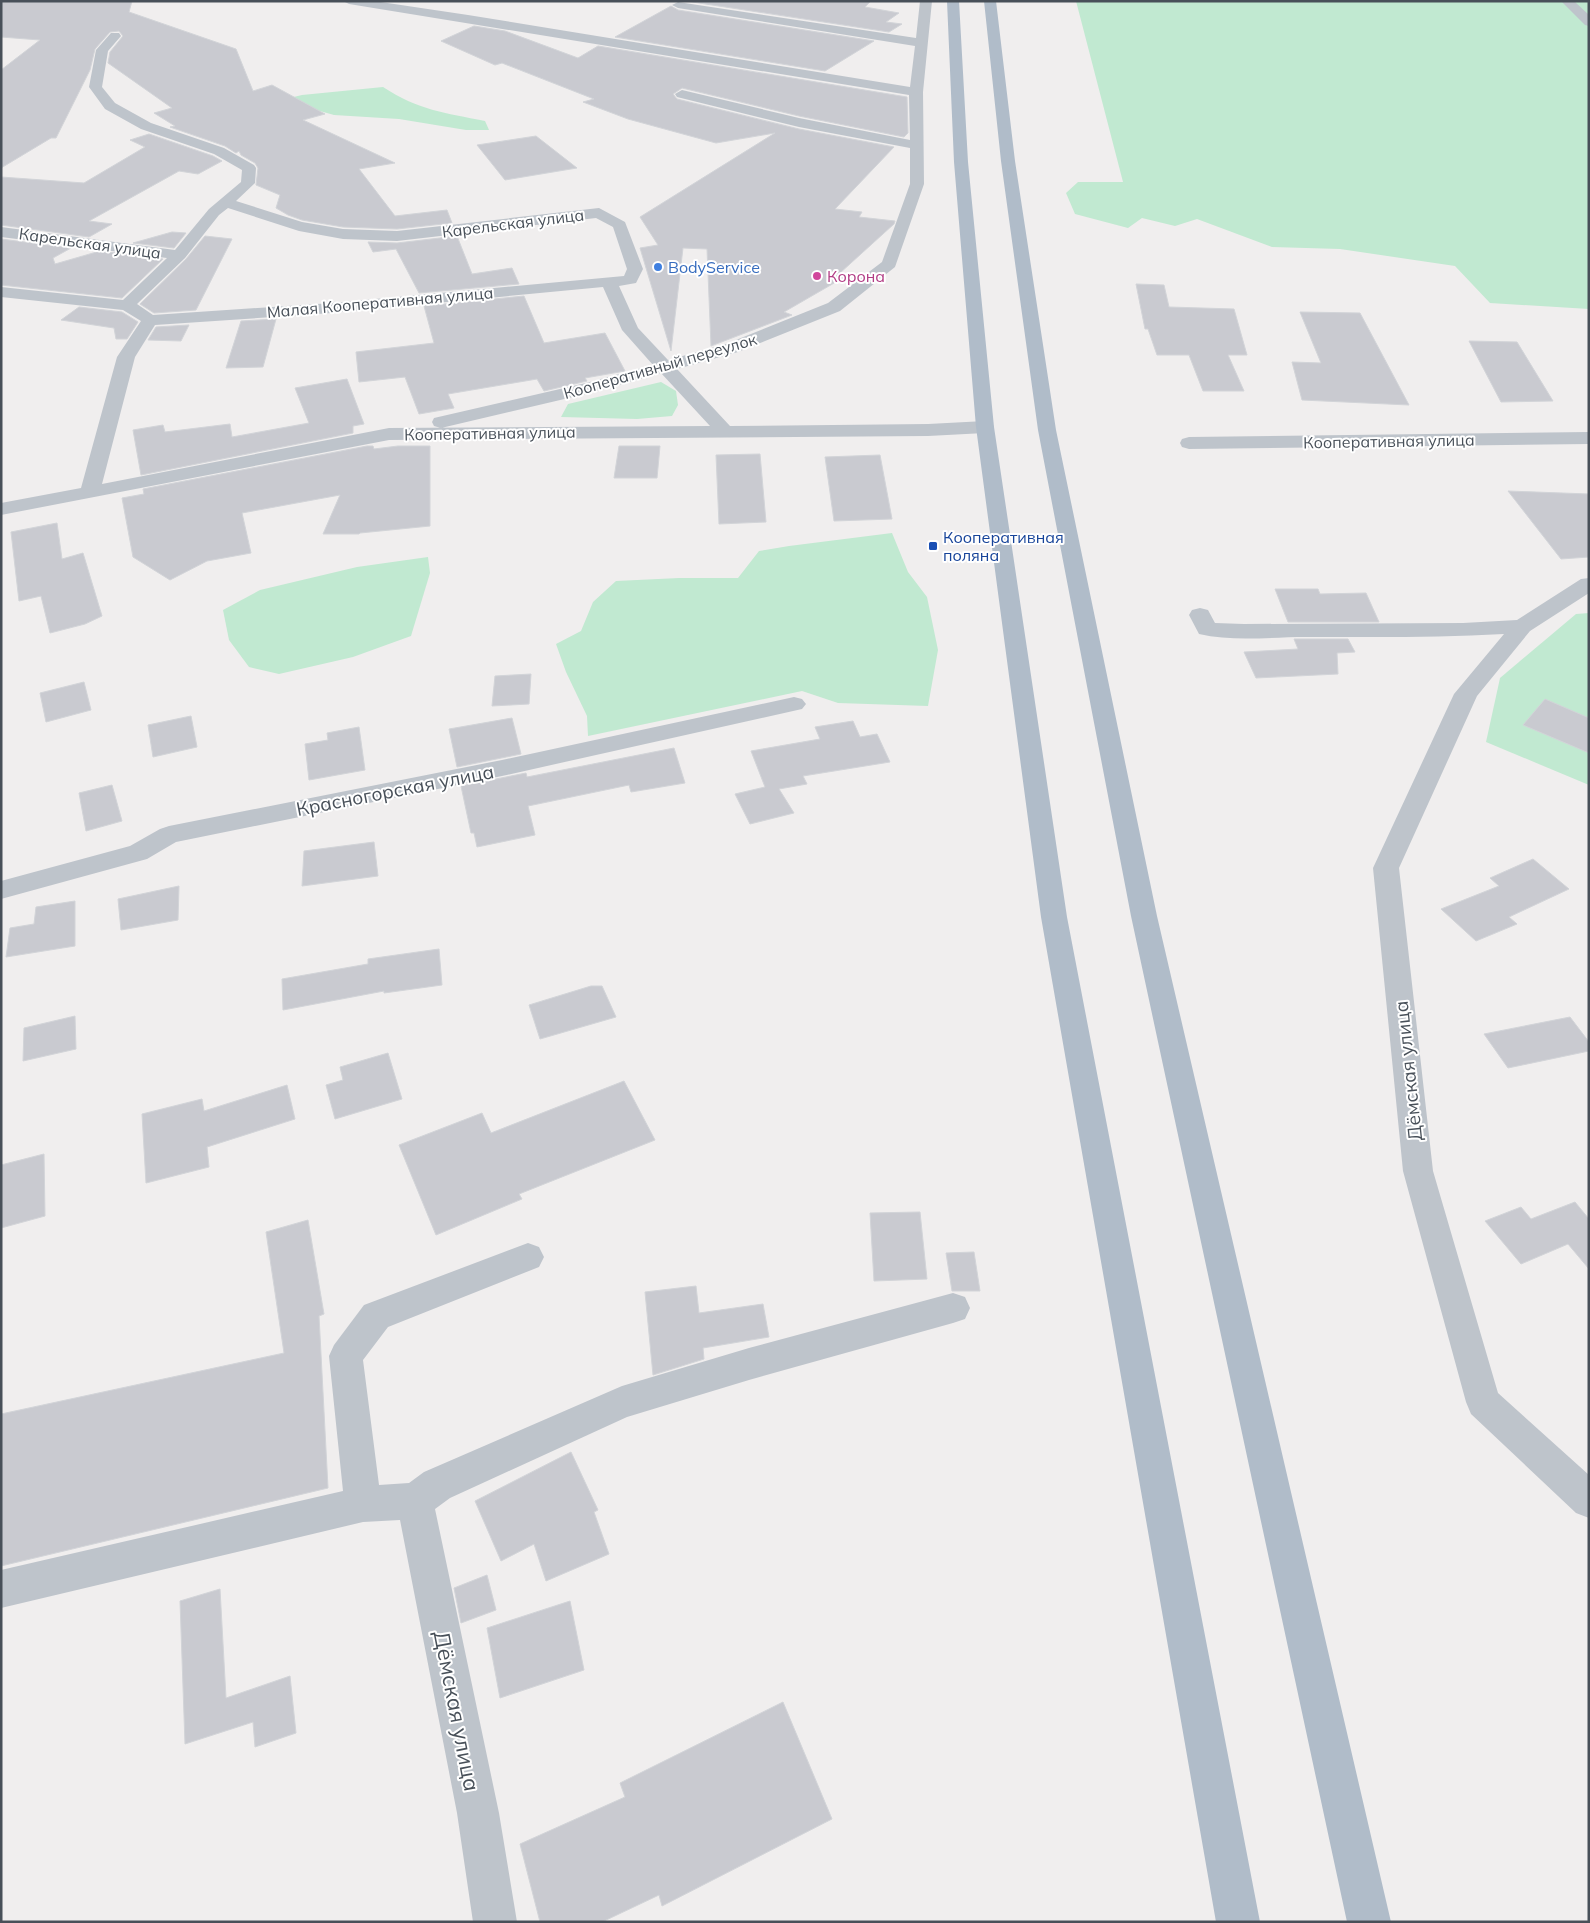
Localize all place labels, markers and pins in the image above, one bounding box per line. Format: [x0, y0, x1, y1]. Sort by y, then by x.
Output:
place label: BodyService [668, 257, 760, 277]
marker: BodyService [652, 261, 664, 273]
place label: Корона [827, 266, 885, 286]
marker: Корона [811, 270, 823, 282]
place label: Кооперативная поляна [943, 527, 1064, 565]
marker: Кооперативная поляна [927, 540, 939, 552]

